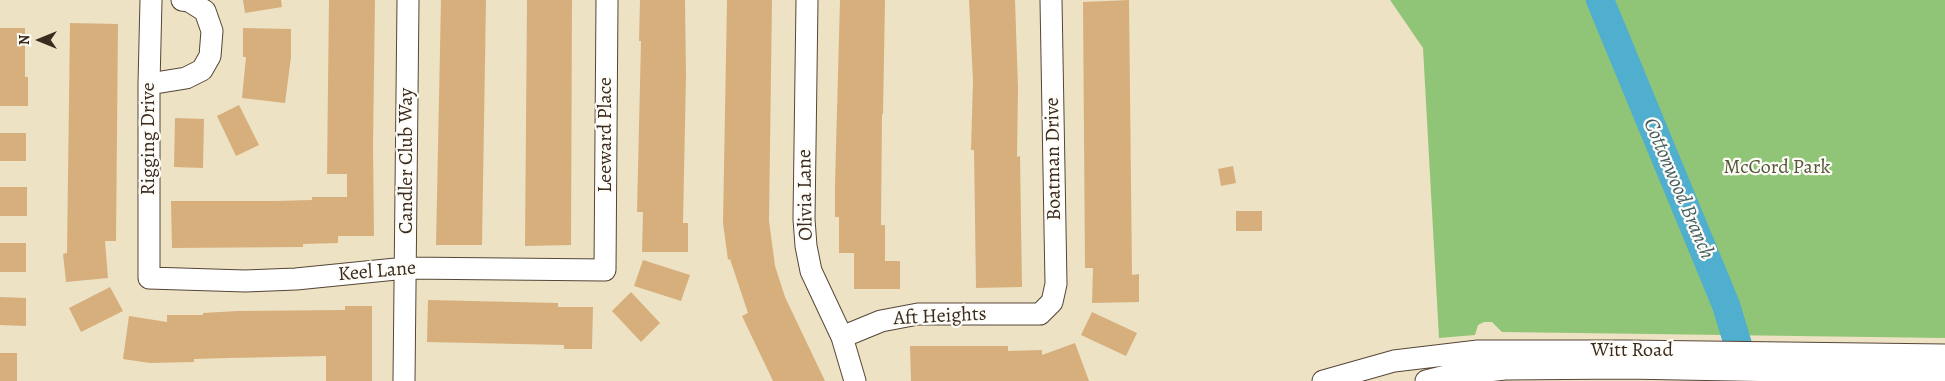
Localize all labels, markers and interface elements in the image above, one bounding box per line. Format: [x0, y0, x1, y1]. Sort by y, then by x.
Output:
north arrow [15, 15, 65, 65]
text: N [15, 35, 34, 45]
street label: Leeward Place [594, 77, 618, 193]
street label: Rigging Drive [137, 82, 161, 196]
street label: Candler Club Way [395, 88, 419, 234]
street label: Boatman Drive [1041, 97, 1067, 221]
water label: Cottonwood Branch [1637, 115, 1719, 263]
street label: Olivia Lane [793, 149, 819, 241]
park label: McCord Park [1724, 156, 1830, 180]
street label: Keel Lane [337, 257, 417, 287]
street label: Aft Heights [893, 303, 987, 331]
street label: Witt Road [1591, 339, 1673, 363]

